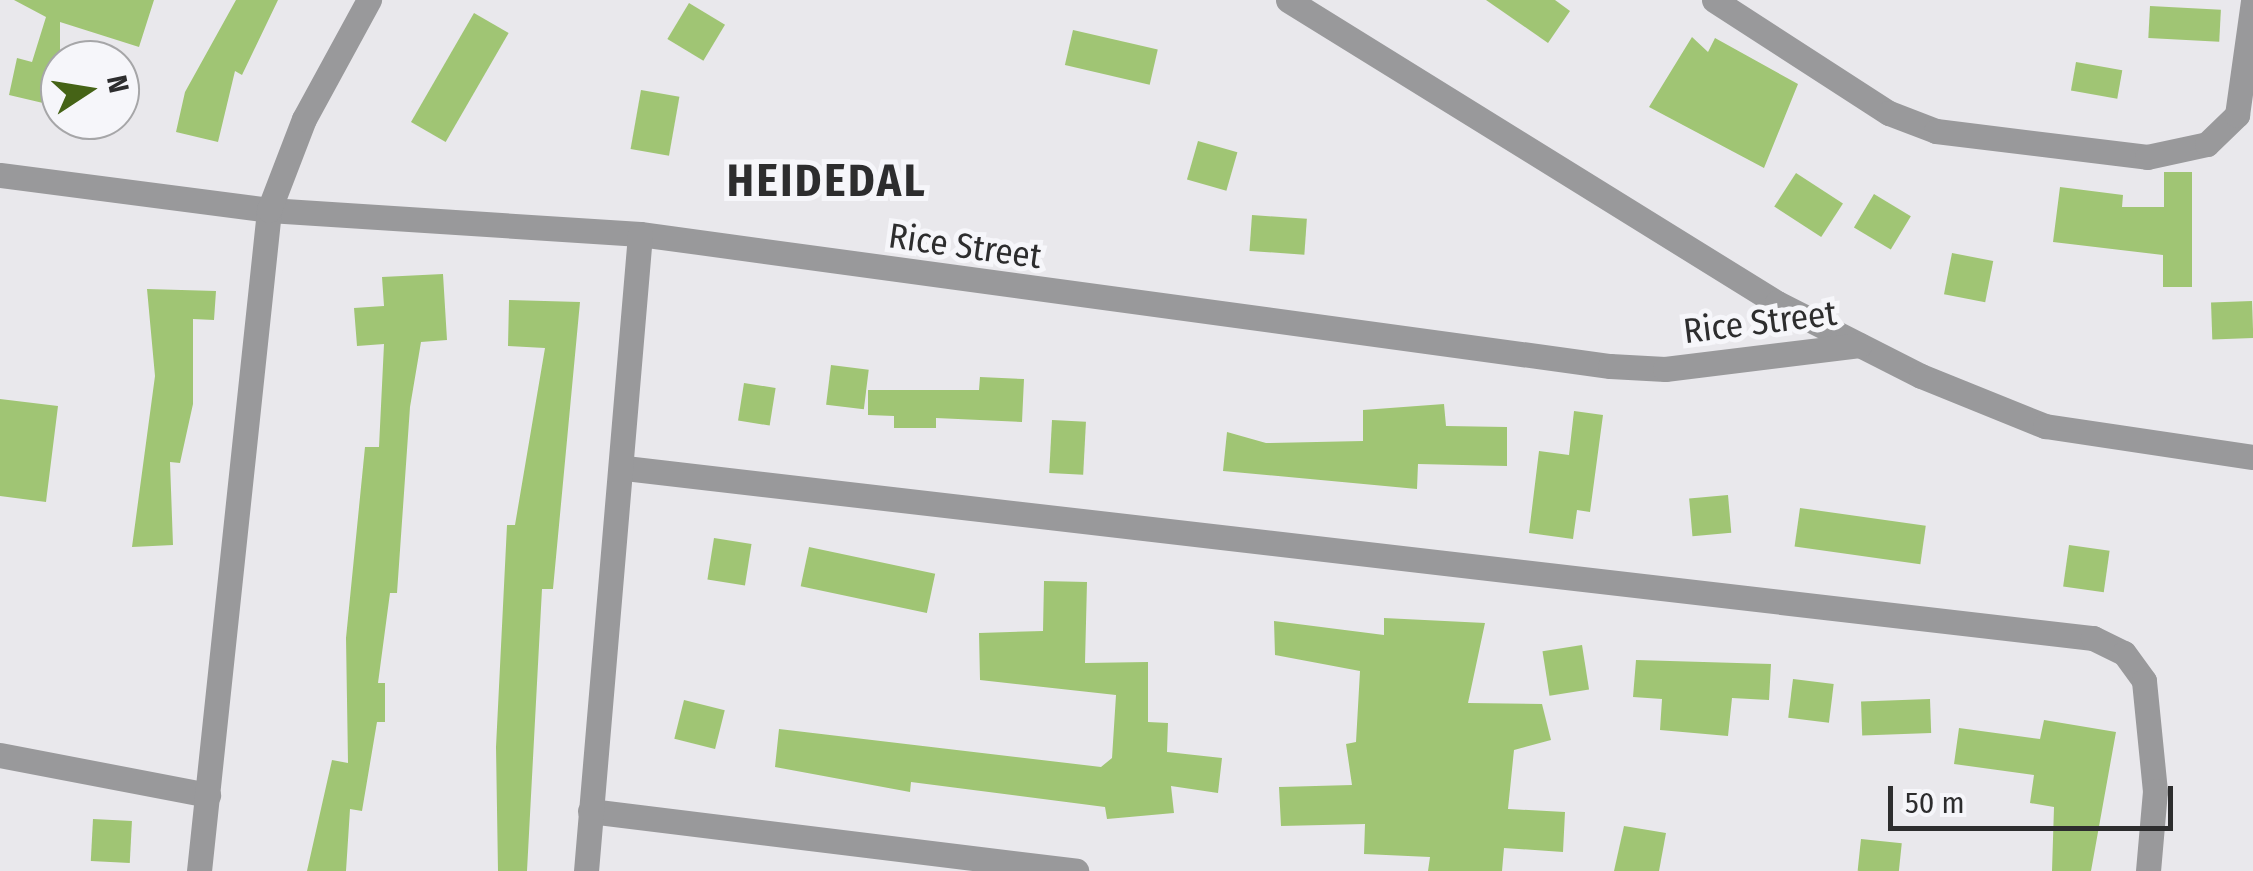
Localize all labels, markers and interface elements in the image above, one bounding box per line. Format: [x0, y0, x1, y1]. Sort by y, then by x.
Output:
north arrow [40, 40, 140, 140]
text: N [100, 72, 136, 96]
district label: HEIDEDAL [727, 155, 927, 209]
street label: Rice Street [886, 215, 1044, 277]
street label: Rice Street [1681, 292, 1839, 352]
scale bar [1893, 766, 2178, 828]
text: 50 m [1905, 785, 1965, 821]

